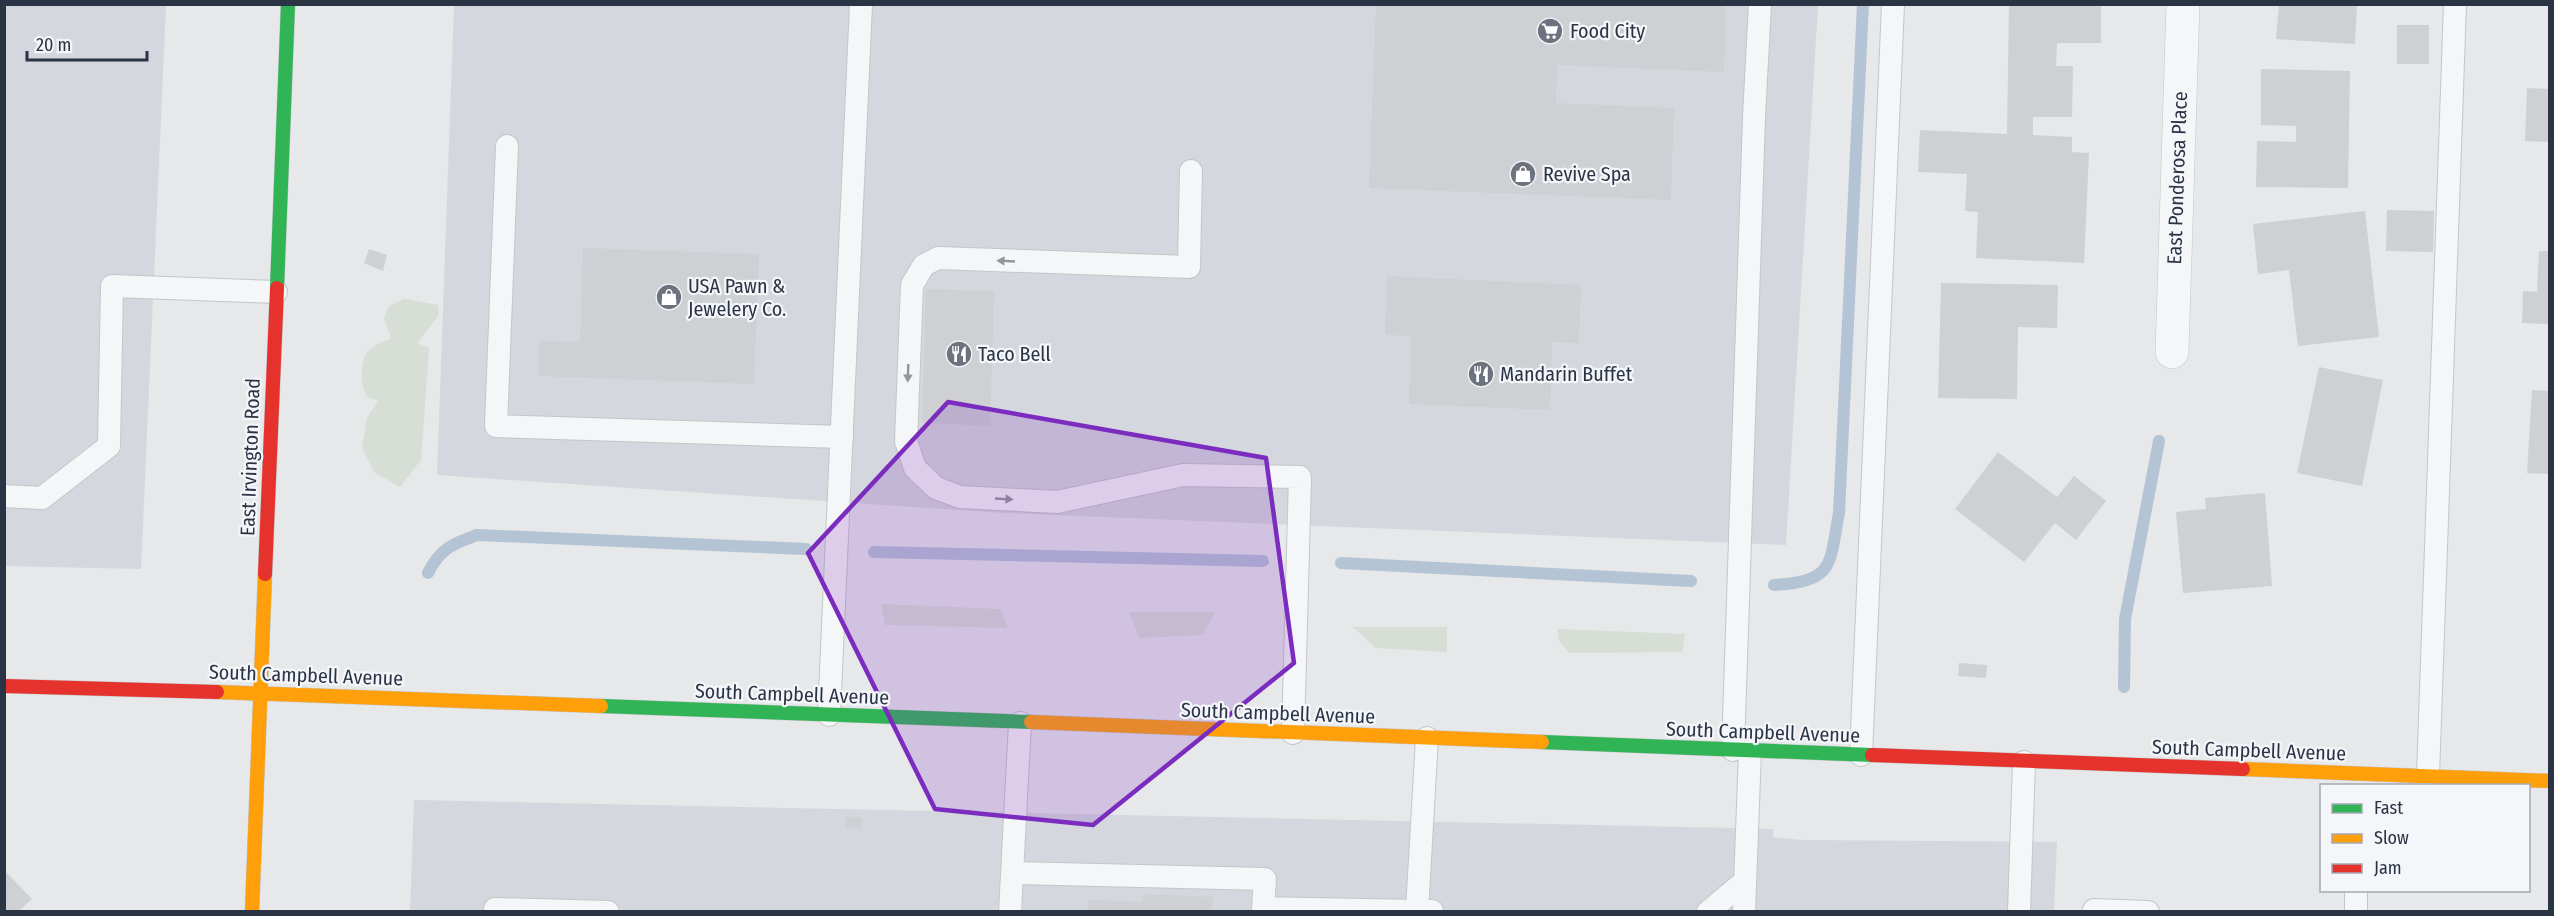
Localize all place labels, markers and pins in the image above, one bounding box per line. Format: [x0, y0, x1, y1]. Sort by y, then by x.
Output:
supermarket icon: Food City [1535, 16, 1565, 46]
place label: Food City [1570, 19, 1645, 43]
shop icon: Revive Spa [1508, 159, 1538, 189]
place label: Revive Spa [1543, 162, 1631, 186]
place label: USA Pawn & Jewelery Co. [688, 274, 786, 321]
shop icon: USA Pawn & Jewelery Co. [654, 282, 684, 312]
restaurant icon: Taco Bell [944, 339, 974, 369]
place label: Taco Bell [978, 342, 1051, 366]
restaurant icon: Mandarin Buffet [1466, 359, 1496, 389]
place label: Mandarin Buffet [1500, 362, 1633, 386]

